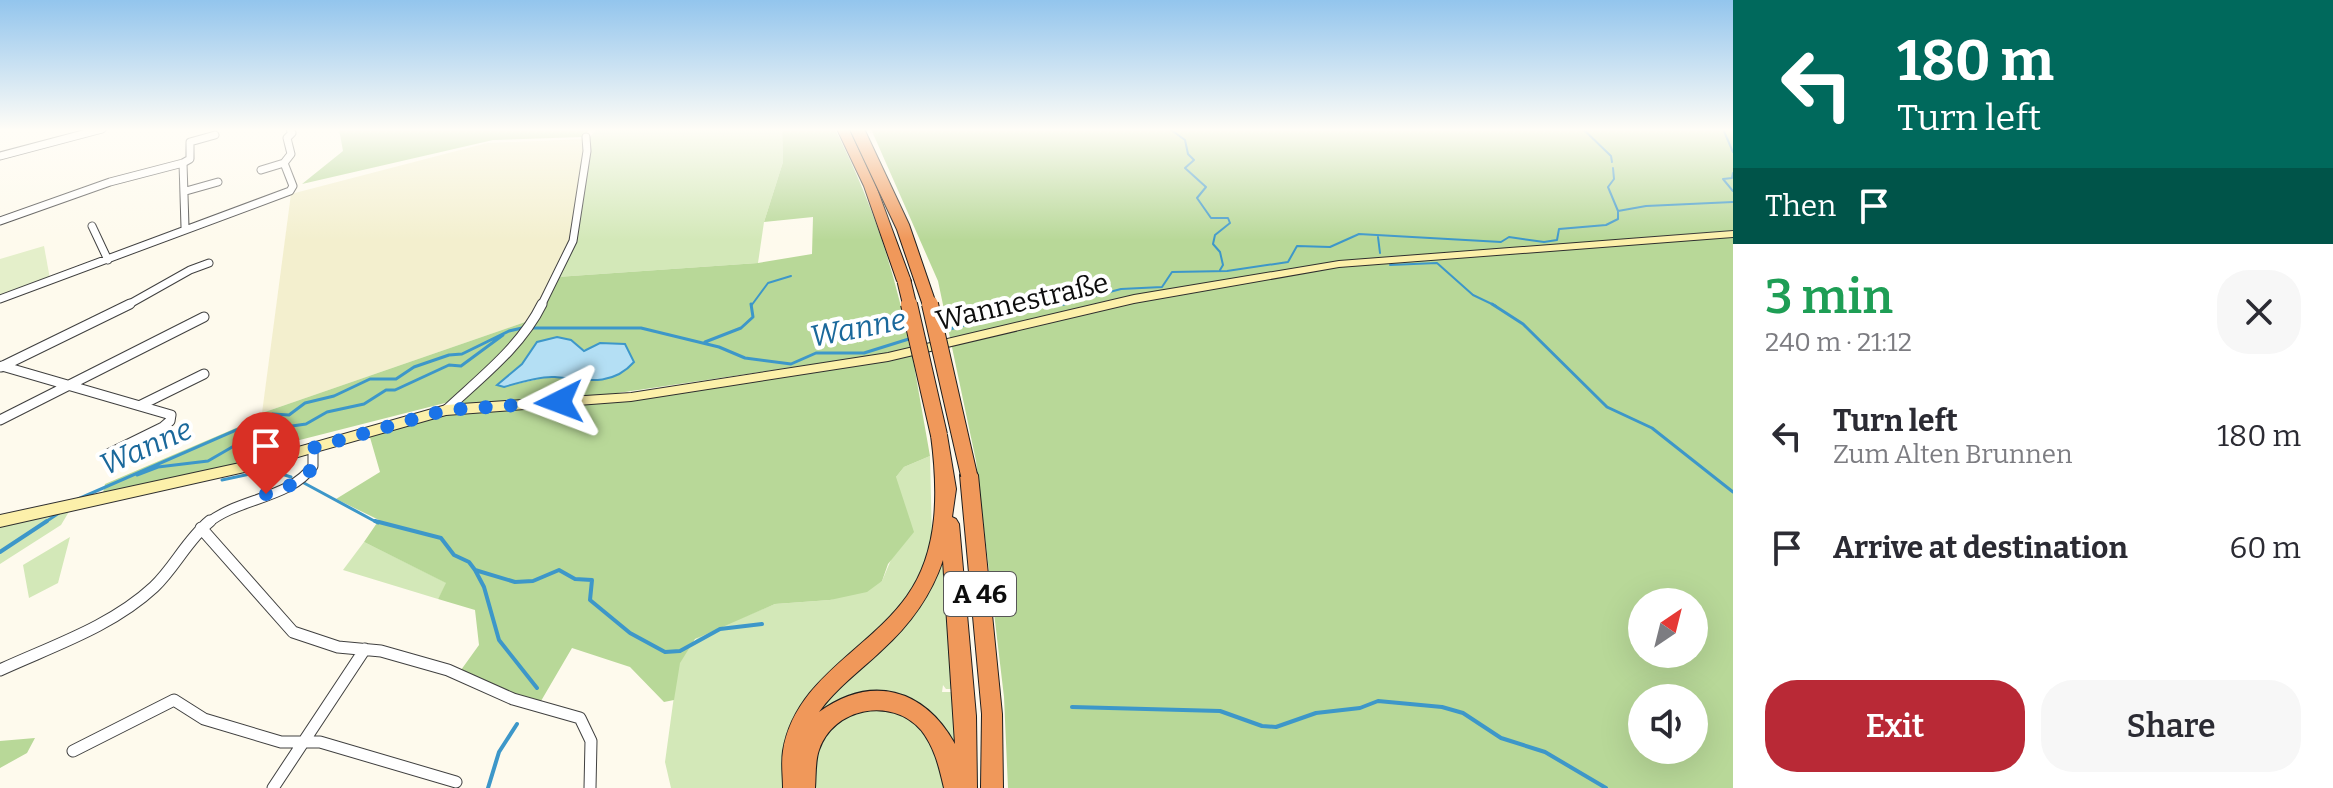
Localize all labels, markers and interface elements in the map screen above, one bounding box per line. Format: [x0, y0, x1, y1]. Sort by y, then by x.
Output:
text: 180 m [1897, 28, 2054, 95]
icon: left [1765, 32, 1869, 136]
text: Turn left [1897, 96, 2041, 140]
icon: arrive [1852, 184, 1896, 228]
text: Then [1765, 188, 1836, 224]
street label: Wannestraße [933, 266, 1112, 337]
text: 3 min [1765, 268, 1893, 326]
button: close [2217, 270, 2301, 354]
water label: Wanne [807, 301, 909, 355]
text: 240 m · 21:12 [1765, 327, 1912, 358]
position arrow [517, 360, 601, 444]
text: Turn left [1833, 403, 1958, 439]
water label: Wanne [94, 411, 198, 483]
pin [232, 412, 300, 494]
icon: left [1765, 414, 1809, 458]
text: 180 m [2217, 418, 2301, 454]
icon: arrive [244, 424, 288, 468]
text: Zum Alten Brunnen [1833, 439, 2072, 470]
icon: arrive [1765, 526, 1809, 570]
text: Arrive at destination [1833, 530, 2128, 566]
text: 60 m [2230, 530, 2301, 566]
road number: A 46 [944, 572, 1016, 616]
north arrow [1628, 588, 1708, 668]
map controls [1628, 588, 1708, 764]
button: Exit [1765, 680, 2025, 772]
button: Share [2041, 680, 2301, 772]
button: sound [1628, 684, 1708, 764]

